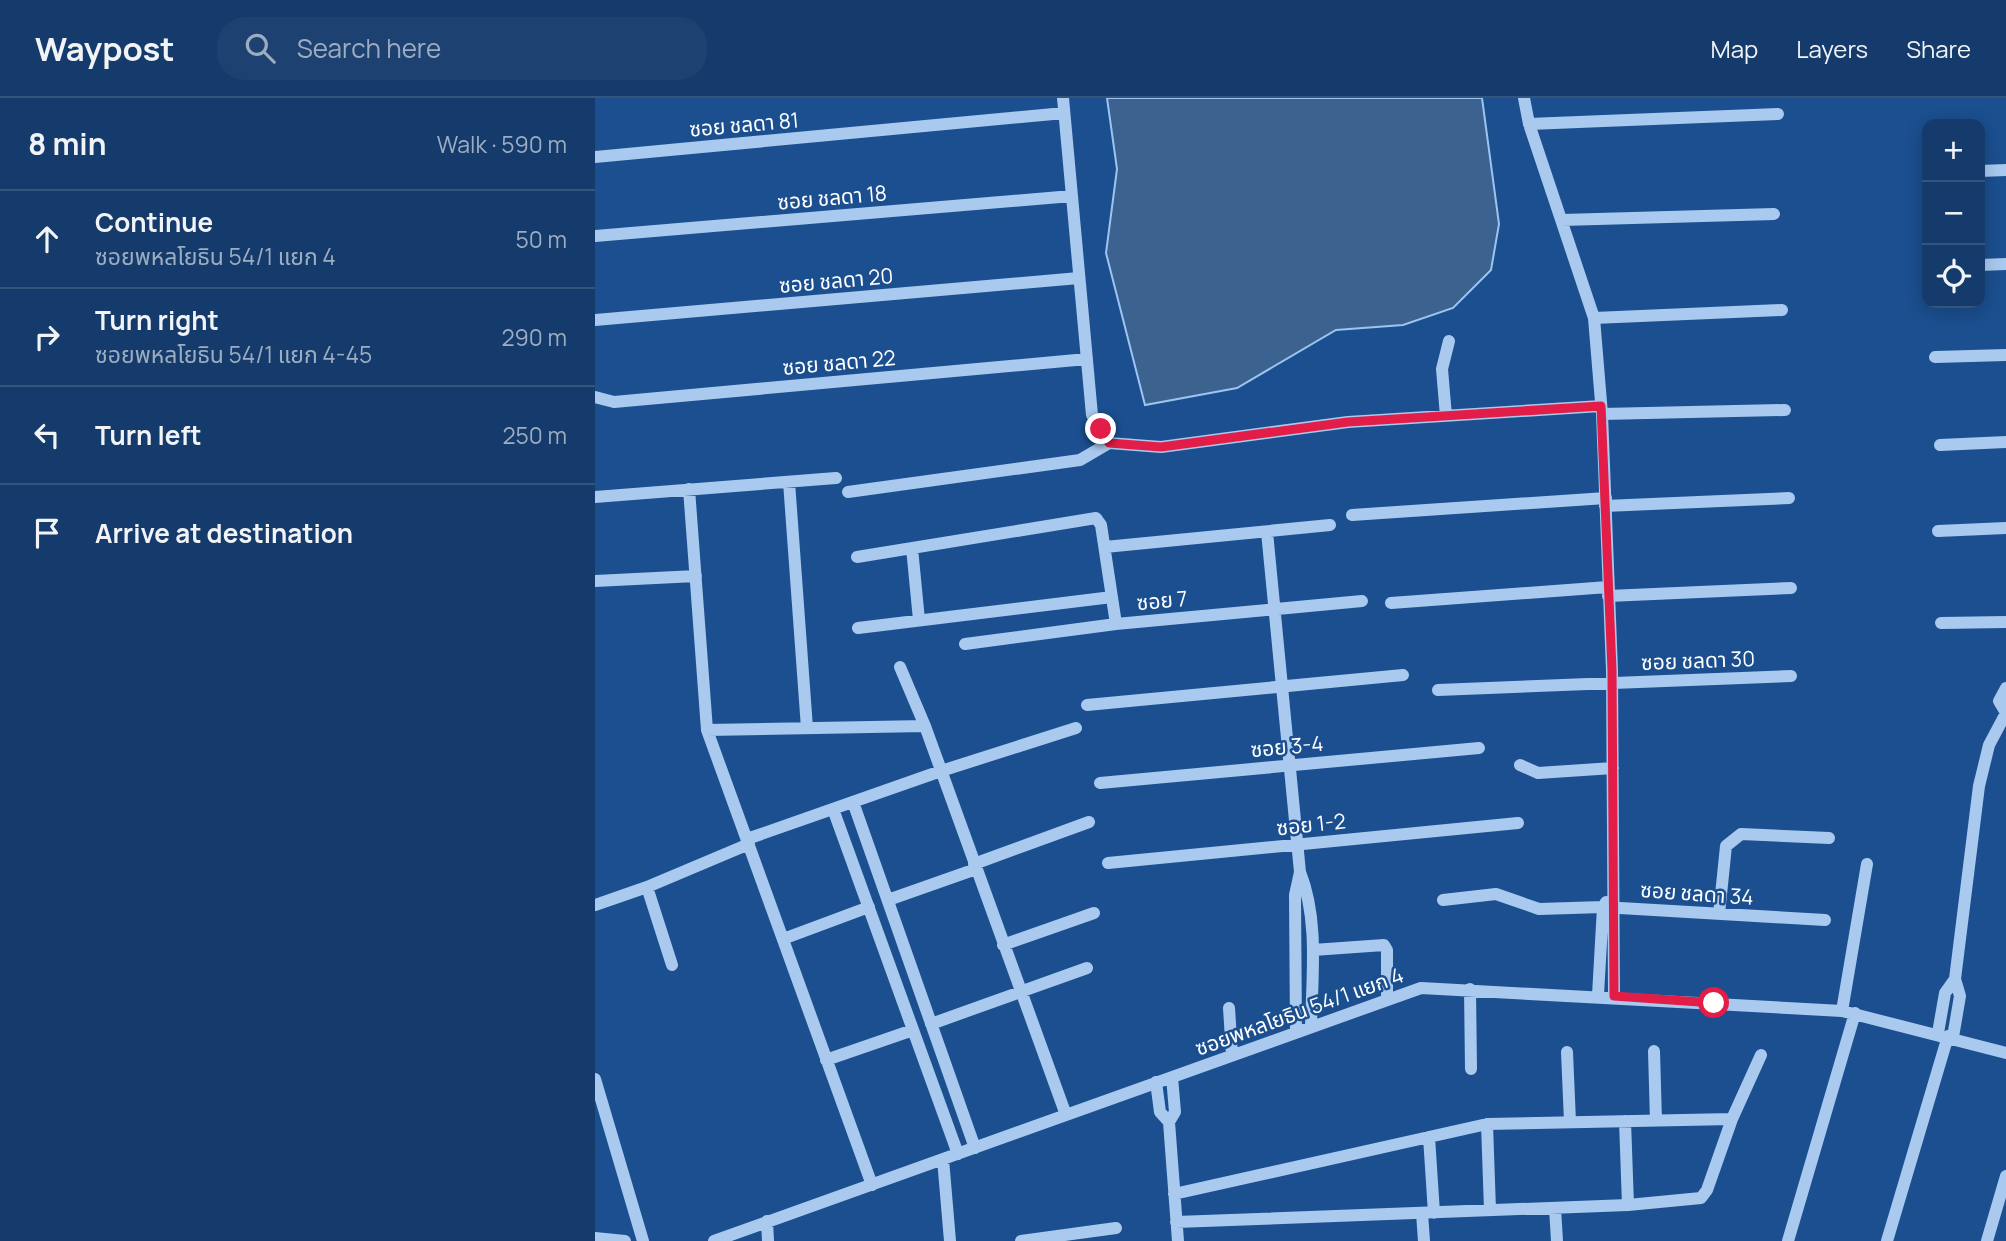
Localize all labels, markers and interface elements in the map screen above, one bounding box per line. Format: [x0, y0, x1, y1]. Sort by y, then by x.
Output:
search box [217, 17, 707, 80]
text: Waypost [35, 26, 175, 71]
icon: search [241, 29, 279, 67]
text: Search here [297, 30, 441, 66]
text: Map [1711, 32, 1758, 65]
text: Layers [1796, 32, 1868, 65]
text: Share [1906, 32, 1971, 65]
street label: ซอย ชลดา 81 [688, 105, 800, 143]
map controls [1922, 119, 1985, 308]
button: + [1922, 119, 1985, 182]
text: 8 min [28, 123, 107, 164]
text: Walk · 590 m [437, 128, 567, 160]
street label: ซอย ชลดา 18 [776, 178, 888, 216]
button: − [1922, 182, 1985, 245]
text: Continue [95, 204, 213, 240]
icon: ahead [28, 220, 66, 258]
text: 50 m [516, 223, 567, 255]
text: ซอยพหลโยธิน 54/1 แยก 4 [95, 240, 336, 272]
button: locate [1922, 245, 1985, 308]
street label: ซอย ชลดา 20 [778, 261, 894, 299]
text: Turn right [95, 302, 219, 338]
icon: right [28, 318, 66, 356]
text: 290 m [501, 321, 567, 353]
text: ซอยพหลโยธิน 54/1 แยก 4-45 [95, 338, 372, 370]
street label: ซอย ชลดา 22 [781, 343, 897, 381]
route end [1085, 413, 1116, 444]
icon: left [28, 416, 66, 454]
text: Turn left [95, 417, 202, 453]
text: 250 m [502, 419, 567, 451]
icon: arrive [28, 514, 66, 552]
text: Arrive at destination [95, 515, 353, 551]
street label: ซอย 7 [1135, 584, 1189, 616]
street label: ซอย ชลดา 30 [1641, 644, 1755, 676]
street label: ซอย 3-4 [1249, 729, 1325, 763]
street label: ซอย 1-2 [1275, 806, 1347, 842]
street label: ซอย ชลดา 34 [1639, 875, 1755, 911]
street label: ซอยพหลโยธิน 54/1 แยก 4 [1191, 960, 1407, 1062]
route start [1698, 987, 1729, 1018]

